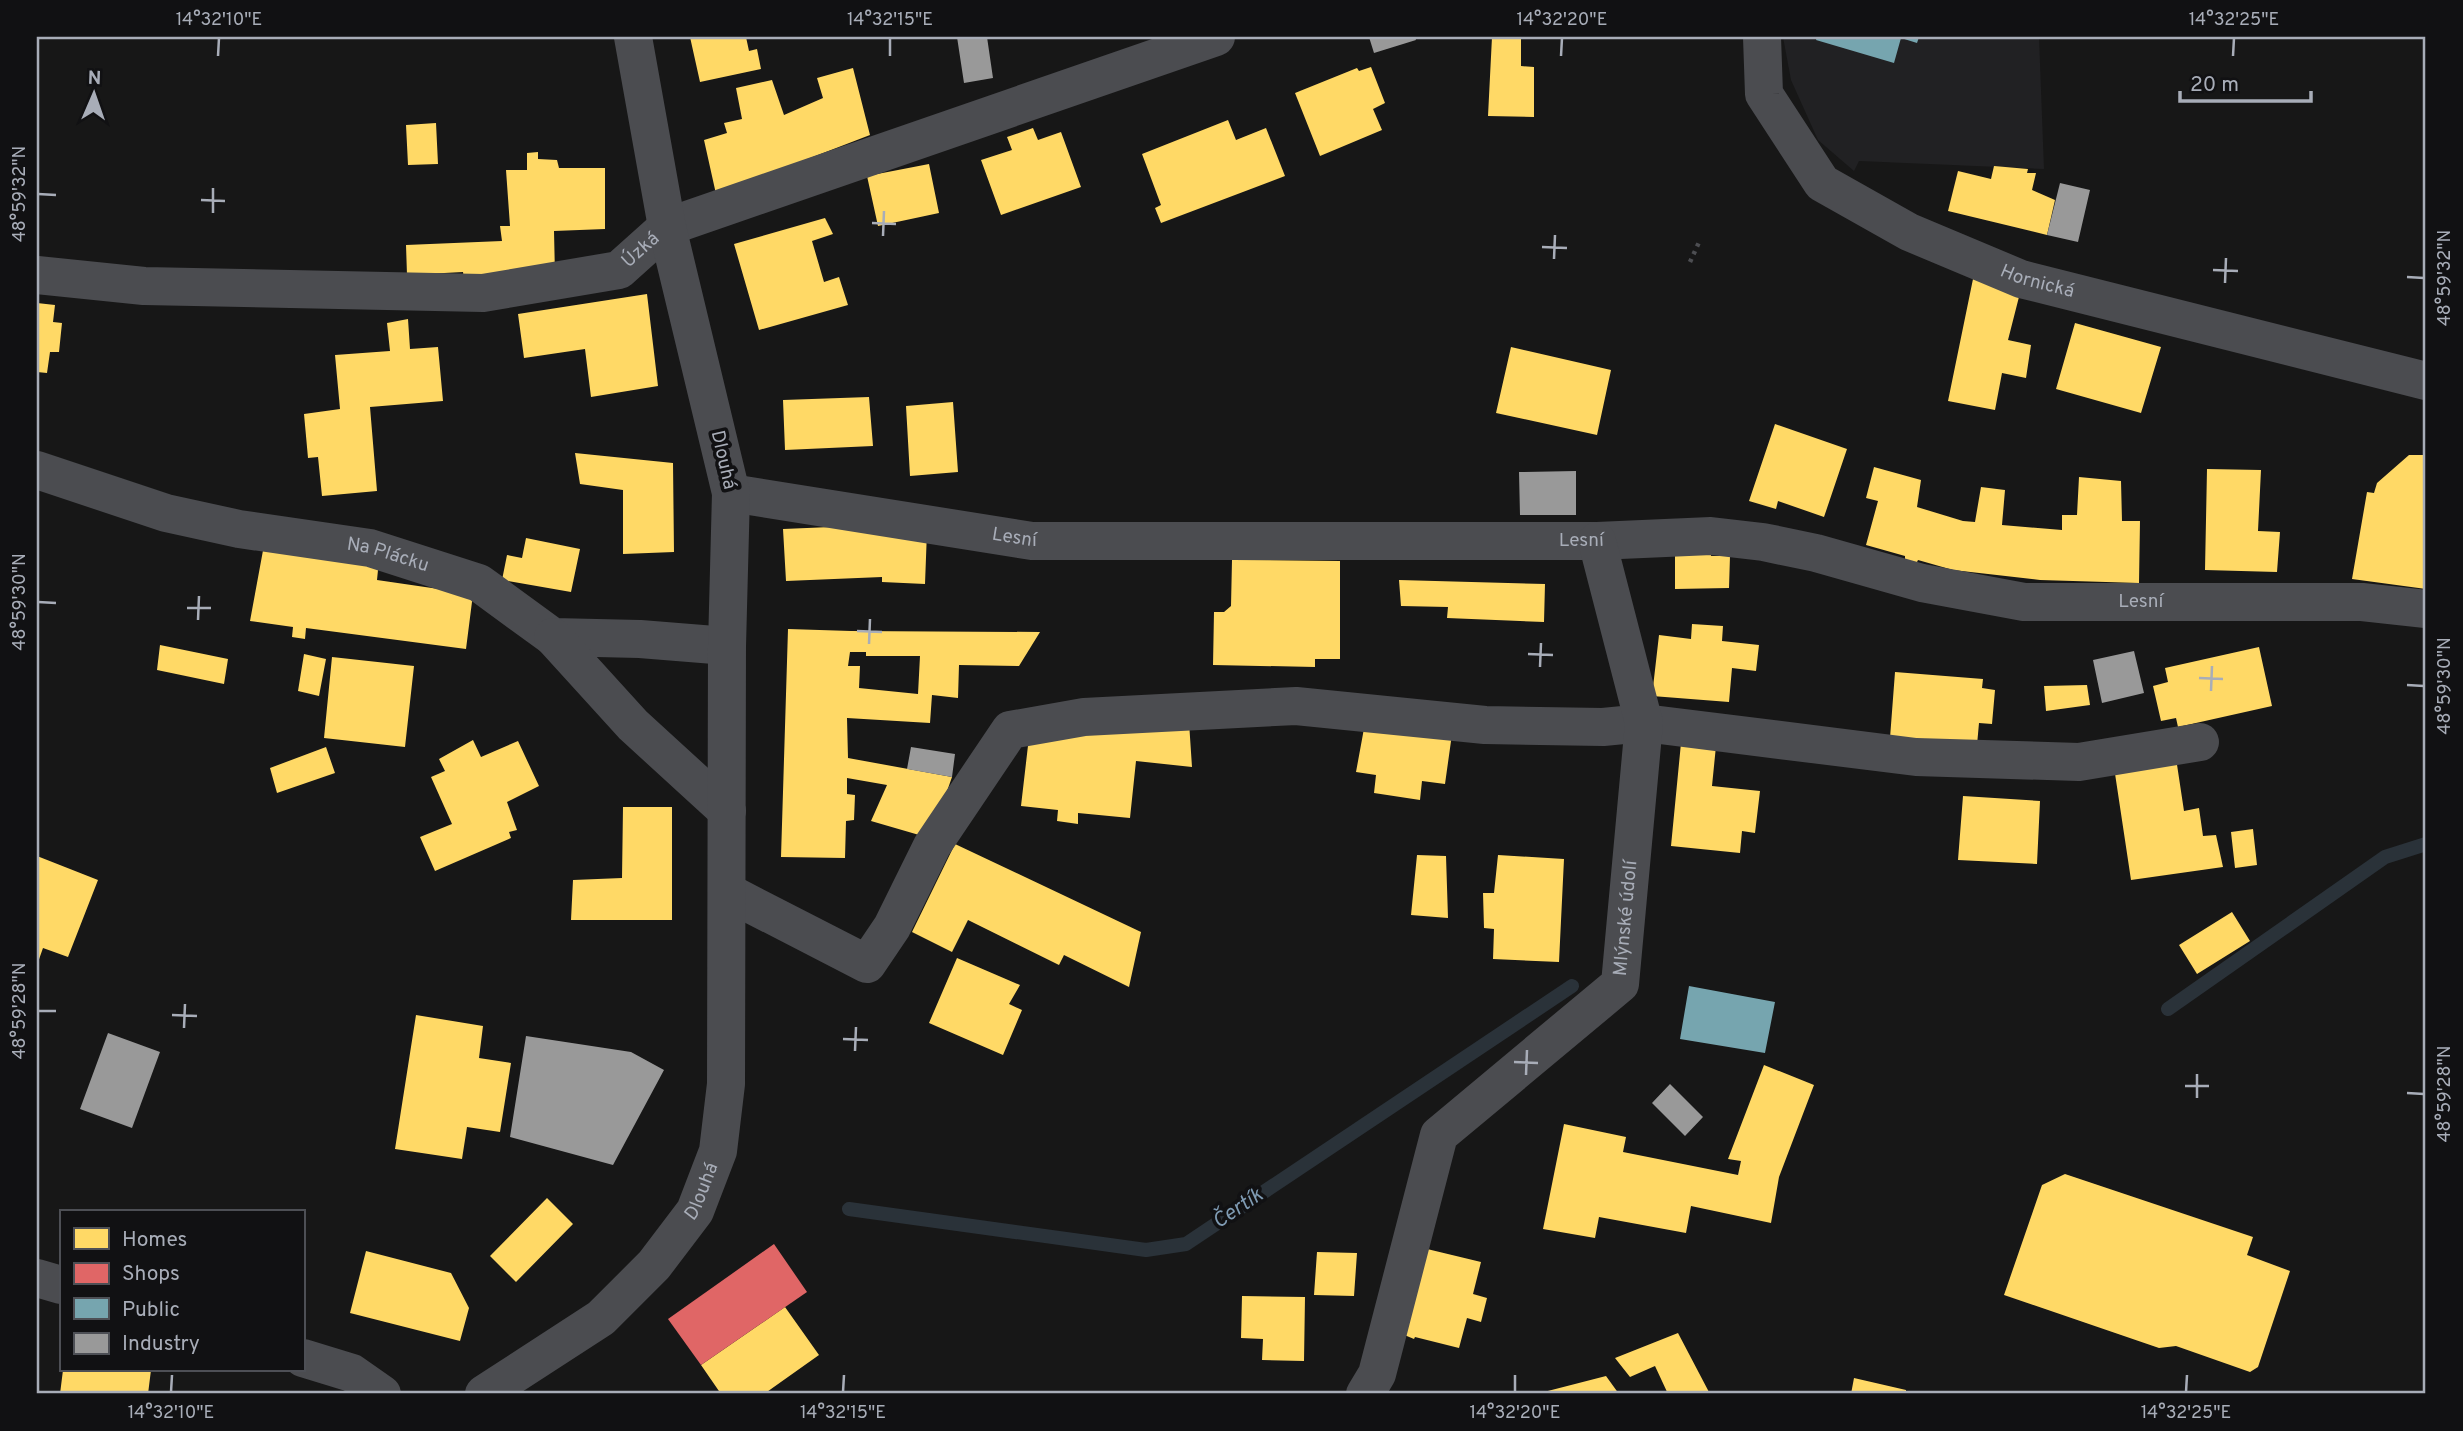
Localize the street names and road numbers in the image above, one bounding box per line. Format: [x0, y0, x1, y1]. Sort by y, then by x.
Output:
street label: Úzká [616, 227, 665, 274]
street label: Hornická [1996, 260, 2077, 304]
street label: Dlouhá [705, 428, 741, 492]
street label: Lesní [990, 523, 1039, 553]
street label: Lesní [1559, 529, 1606, 553]
street label: Na Plácku [345, 533, 432, 578]
street label: Lesní [2118, 590, 2165, 614]
street label: Mlýnské údolí [1609, 857, 1644, 977]
street label: Dlouhá [680, 1159, 724, 1226]

